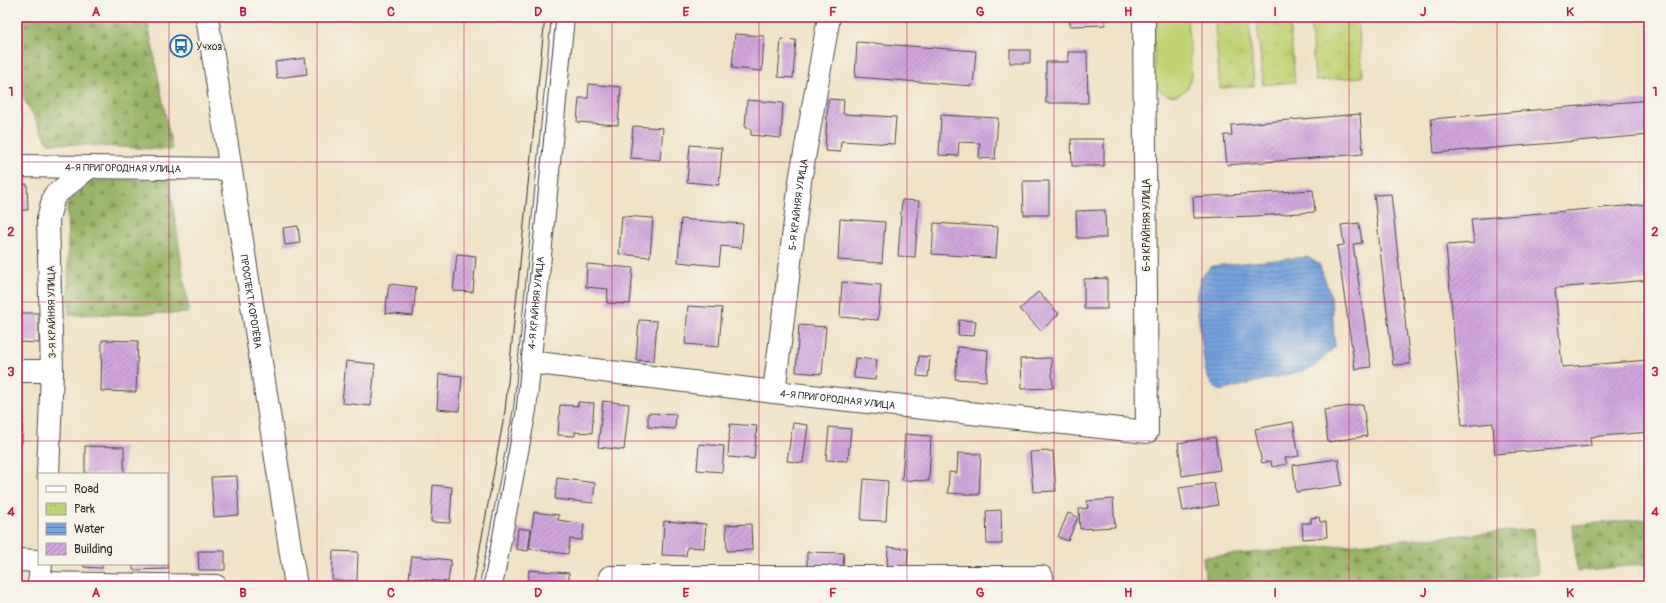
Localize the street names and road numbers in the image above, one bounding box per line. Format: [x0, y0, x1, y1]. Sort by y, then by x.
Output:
street label: 5-Я КРАЙНЯЯ УЛИЦА [786, 157, 811, 251]
street label: 4-Я ПРИГОРОДНАЯ УЛИЦА [65, 162, 182, 175]
street label: 6-Я КРАЙНЯЯ УЛИЦА [1140, 178, 1153, 271]
street label: ПРОСПЕКТ КОРОЛЁВА [237, 254, 264, 350]
street label: 4-Я КРАЙНЯЯ УЛИЦА [526, 255, 547, 350]
street label: 3-Я КРАЙНЯЯ УЛИЦА [44, 265, 59, 358]
street label: 4-Я ПРИГОРОДНАЯ УЛИЦА [779, 388, 896, 412]

